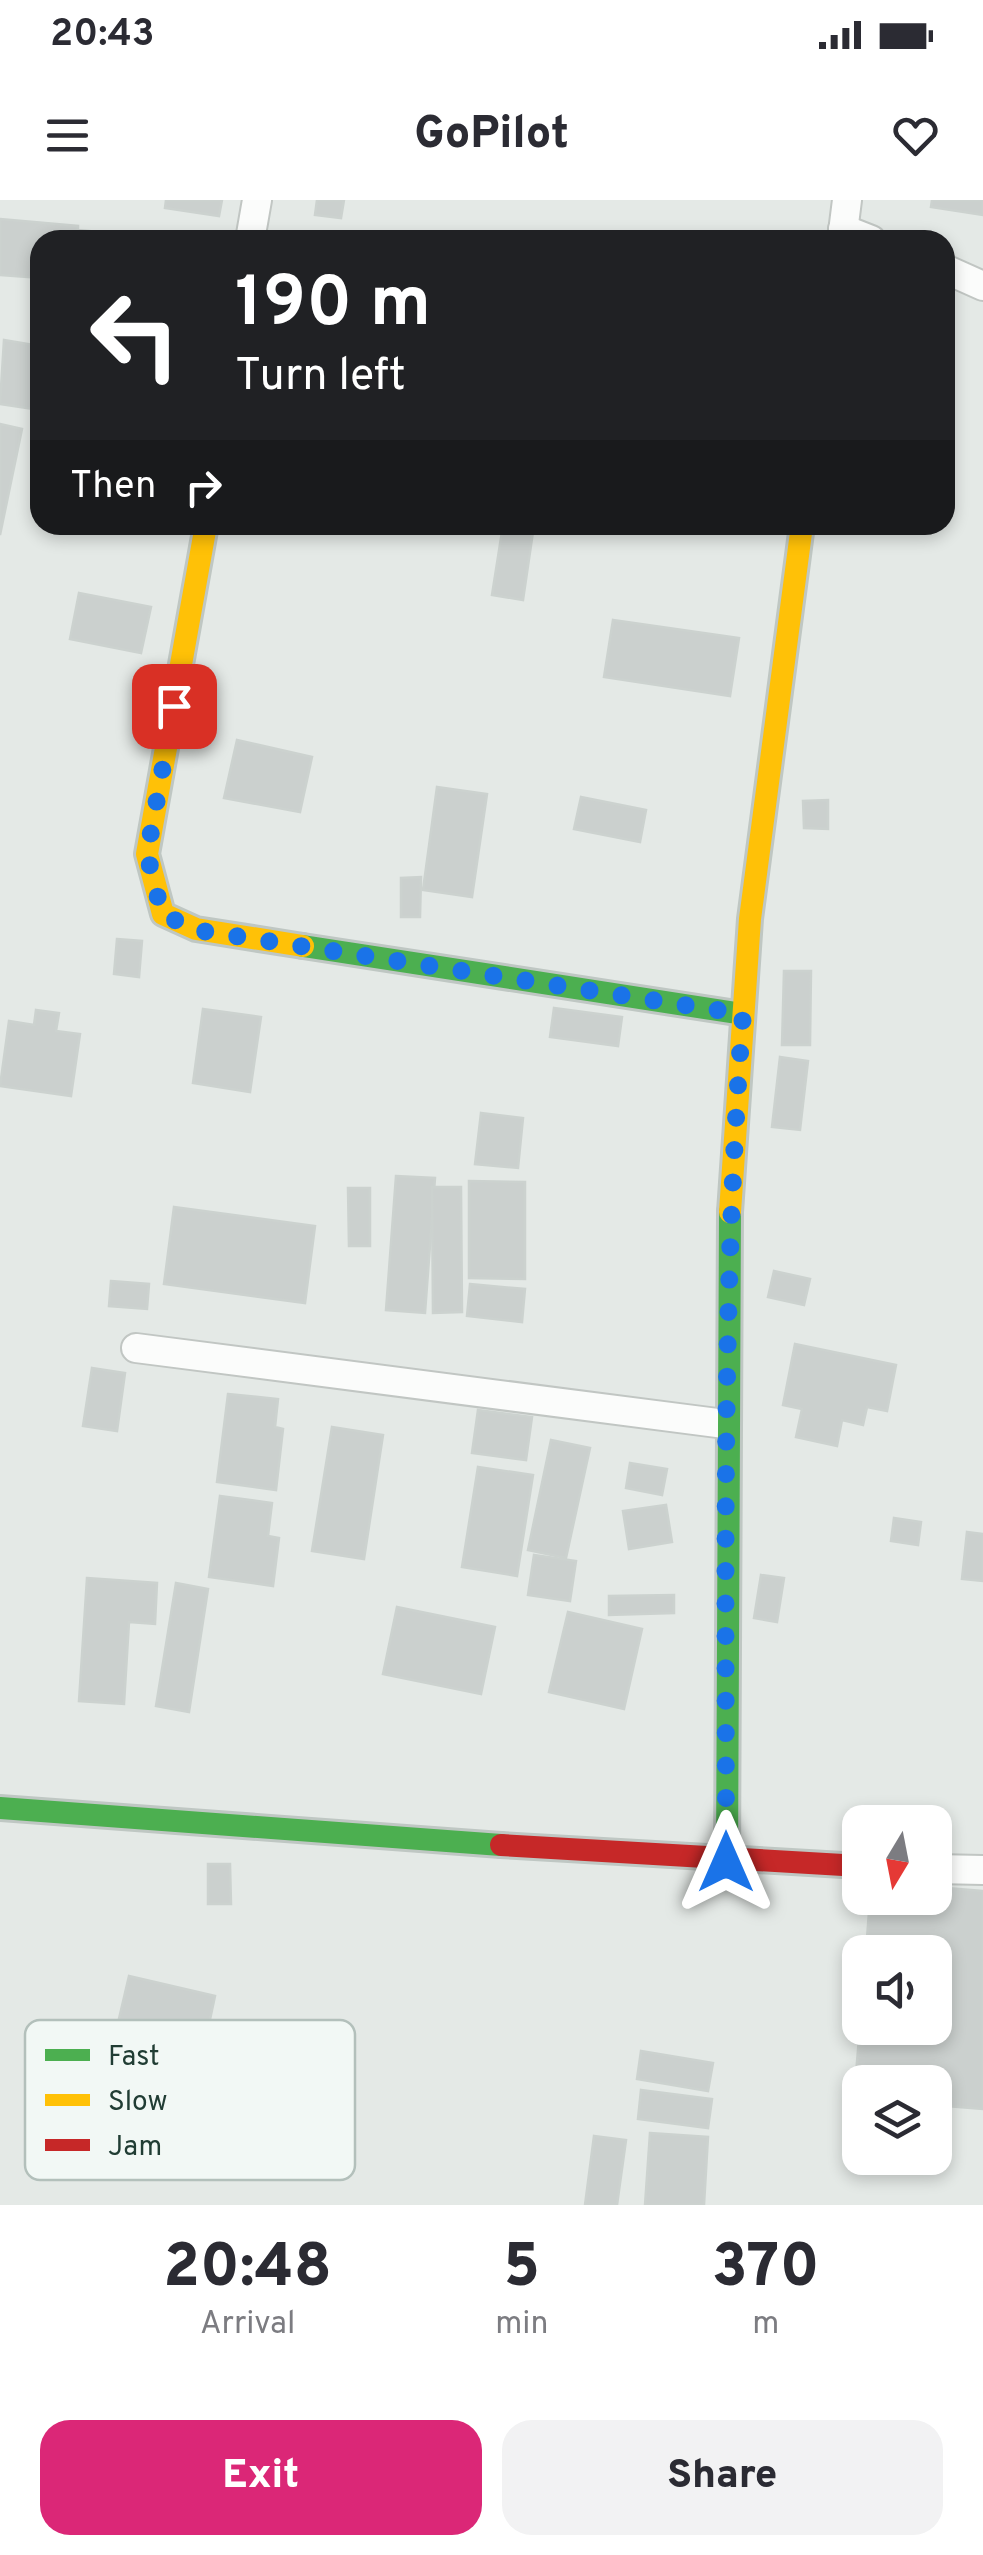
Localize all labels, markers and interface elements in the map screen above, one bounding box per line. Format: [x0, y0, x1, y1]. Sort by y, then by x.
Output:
text: 20:43 [50, 11, 155, 60]
text: GoPilot [414, 107, 569, 164]
icon: menu [40, 108, 95, 163]
icon: heart [888, 108, 943, 163]
text: 190 m [235, 262, 431, 351]
icon: left [70, 270, 200, 400]
text: Turn left [235, 349, 406, 406]
icon: right [176, 460, 231, 515]
text: Then [70, 463, 156, 512]
pin [132, 664, 217, 749]
icon: arrive [147, 679, 202, 734]
north arrow [842, 1805, 952, 1915]
map controls [842, 1805, 952, 2175]
position arrow [674, 1810, 778, 1914]
button: sound [842, 1935, 952, 2045]
legend [25, 2020, 355, 2180]
text: Fast [108, 2040, 160, 2076]
button: layers [842, 2065, 952, 2175]
text: Slow [108, 2085, 167, 2121]
text: Jam [108, 2130, 162, 2166]
text: 20:48 [163, 2232, 332, 2308]
text: 5 [504, 2232, 540, 2308]
text: 370 [712, 2232, 820, 2308]
text: Arrival [200, 2305, 295, 2345]
text: min [495, 2305, 548, 2345]
text: m [752, 2305, 779, 2345]
button: Exit [40, 2420, 482, 2535]
button: Share [502, 2420, 943, 2535]

